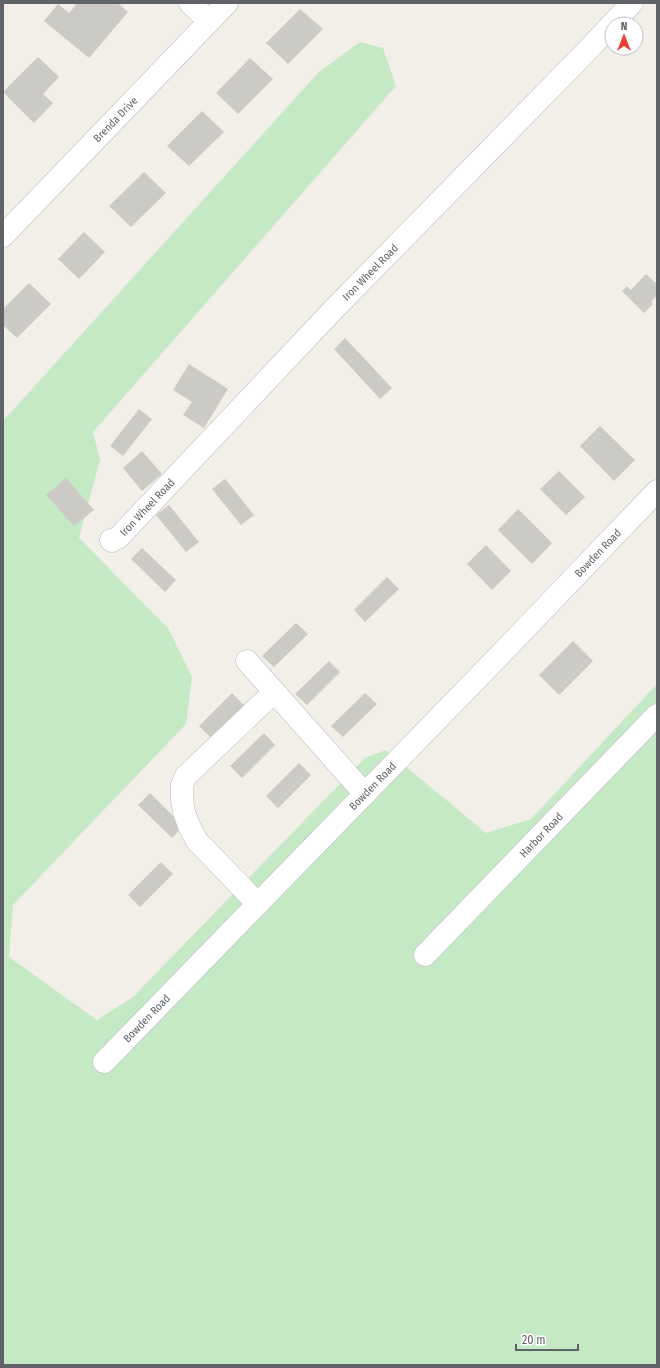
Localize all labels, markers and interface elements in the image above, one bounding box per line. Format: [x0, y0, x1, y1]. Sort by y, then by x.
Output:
north arrow [604, 16, 644, 56]
text: N [621, 20, 627, 33]
street label: Brenda Drive [90, 94, 140, 145]
street label: Iron Wheel Road [340, 241, 401, 303]
street label: Iron Wheel Road [117, 476, 177, 539]
street label: Bowden Road [572, 526, 624, 580]
street label: Bowden Road [346, 759, 399, 813]
street label: Harbor Road [517, 810, 565, 860]
street label: Bowden Road [120, 992, 173, 1045]
scale bar [516, 1326, 578, 1352]
text: 20 m [522, 1333, 546, 1347]

